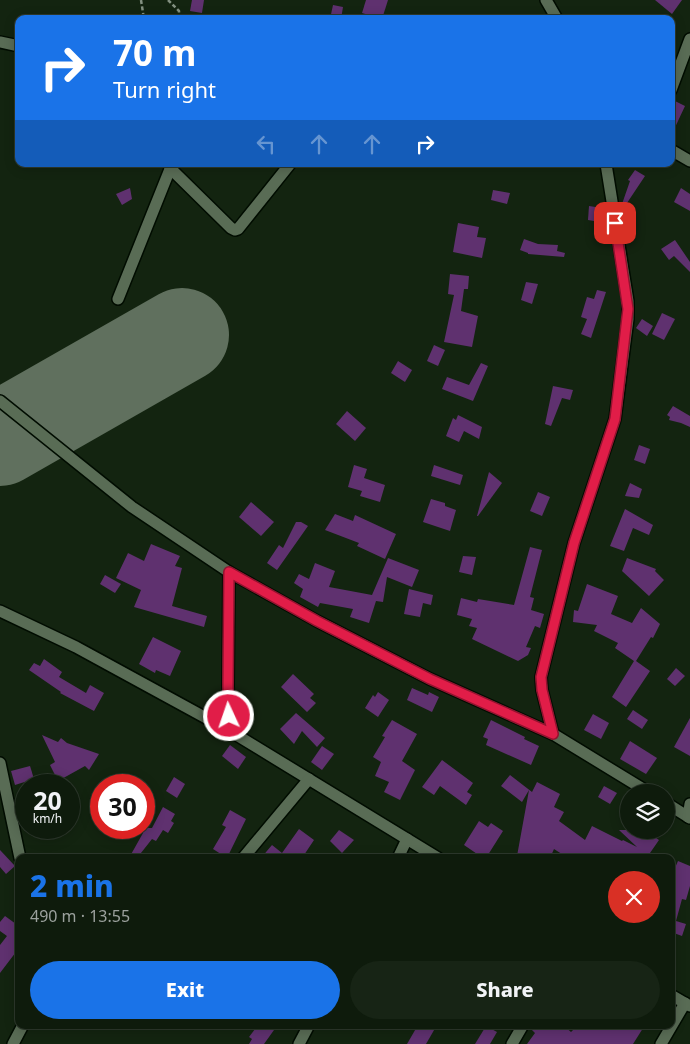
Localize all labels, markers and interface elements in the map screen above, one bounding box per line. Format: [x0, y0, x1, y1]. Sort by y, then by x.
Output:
text: 70 m [113, 29, 196, 76]
icon: right [30, 35, 95, 100]
text: Turn right [113, 74, 216, 104]
icon: left [252, 130, 280, 158]
icon: ahead [305, 130, 333, 158]
icon: ahead [358, 130, 386, 158]
icon: right [411, 130, 439, 158]
pin [594, 202, 636, 244]
icon: arrive [601, 209, 629, 237]
position arrow [202, 689, 254, 741]
speed limit sign: 30 [90, 774, 155, 839]
text: 20 [33, 783, 62, 817]
map controls [620, 784, 675, 839]
button: layers [620, 784, 675, 839]
text: km/h [33, 810, 62, 827]
text: 2 min [30, 865, 114, 906]
button: close [608, 871, 660, 923]
text: 490 m · 13:55 [30, 905, 130, 927]
button: Exit [30, 961, 340, 1019]
button: Share [350, 961, 660, 1019]

